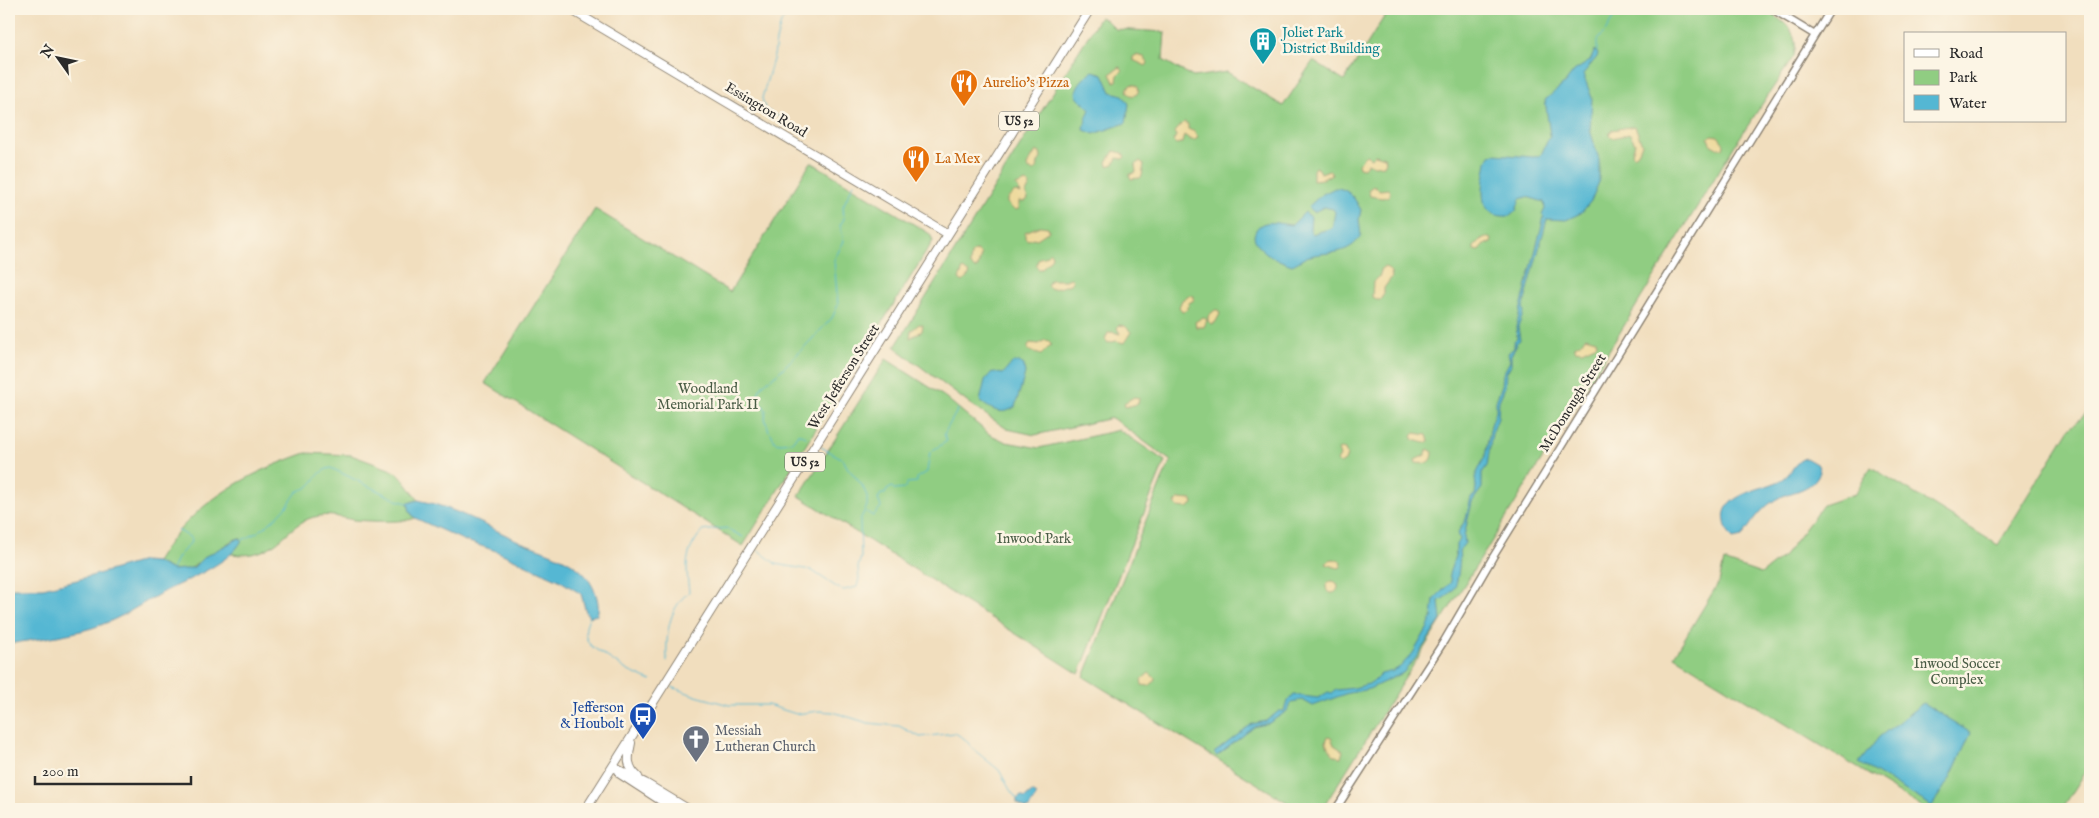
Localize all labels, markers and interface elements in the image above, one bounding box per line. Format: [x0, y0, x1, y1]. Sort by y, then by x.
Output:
place label: Joliet Park District Building [1280, 24, 1380, 58]
building icon: Joliet Park District Building [1248, 26, 1278, 65]
north arrow [32, 32, 82, 82]
legend [1904, 32, 2066, 122]
text: N [37, 41, 59, 62]
text: Road [1949, 44, 1984, 63]
restaurant icon: Aurelio's Pizza [949, 68, 979, 107]
text: Park [1949, 68, 1979, 87]
place label: Aurelio's Pizza [982, 74, 1070, 92]
street label: Essington Road [722, 78, 811, 142]
text: Water [1949, 94, 1987, 113]
road number: US 52 [999, 112, 1039, 130]
restaurant icon: La Mex [901, 144, 931, 183]
place label: La Mex [935, 150, 981, 168]
street label: West Jefferson Street [804, 321, 884, 433]
street label: McDonough Street [1535, 350, 1611, 456]
park label: Woodland Memorial Park II [657, 380, 759, 414]
road number: US 52 [785, 452, 825, 472]
park label: Inwood Park [997, 530, 1072, 548]
park label: Inwood Soccer Complex [1914, 655, 2000, 689]
place label: Jefferson & Houbolt [560, 699, 625, 733]
bus stop icon: Jefferson & Houbolt [628, 701, 658, 740]
place label: Messiah Lutheran Church [715, 722, 816, 756]
church icon: Messiah Lutheran Church [681, 724, 711, 763]
scale bar [35, 753, 191, 785]
text: 200 m [42, 762, 79, 781]

